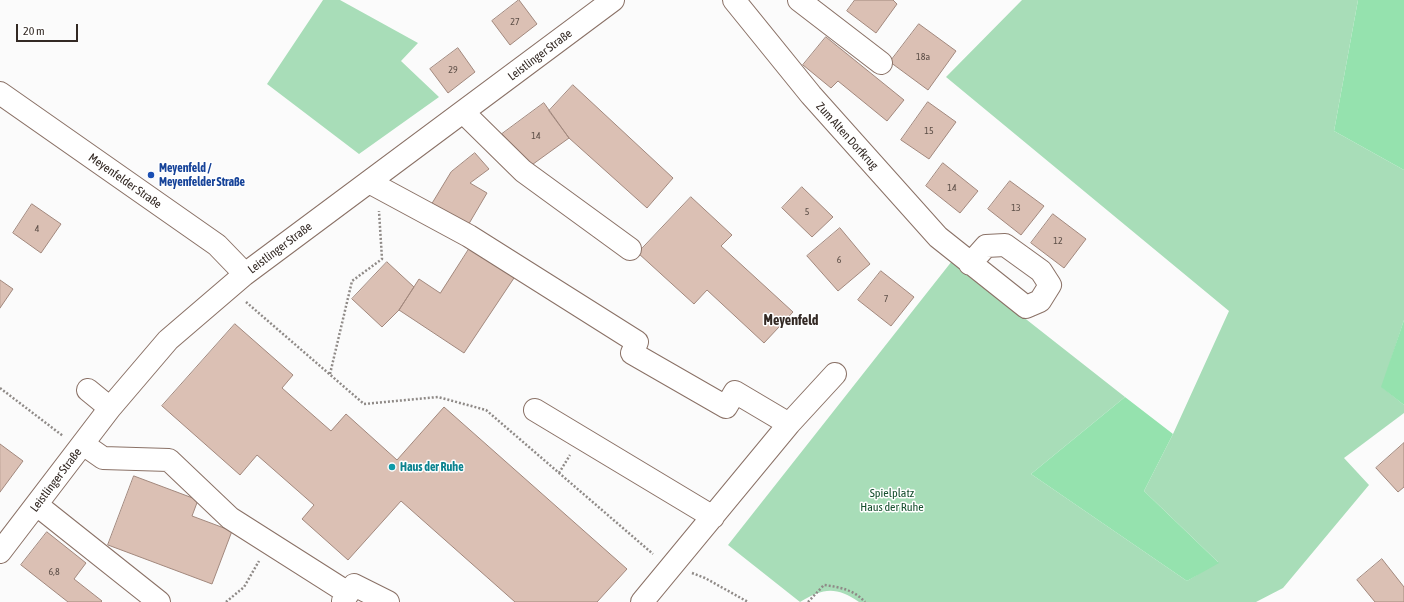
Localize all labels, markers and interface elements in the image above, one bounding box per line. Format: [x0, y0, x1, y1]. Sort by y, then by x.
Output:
scale bar [18, 16, 80, 42]
house number: 27 [510, 16, 520, 28]
text: 20 m [23, 24, 45, 38]
street label: Leistlinger Straße [505, 26, 575, 84]
house number: 18a [916, 51, 930, 63]
house number: 29 [448, 64, 458, 76]
street label: Zum Alten Dorfkrug [813, 99, 881, 173]
house number: 15 [924, 125, 934, 137]
house number: 14 [531, 130, 541, 142]
street label: Meyenfelder Straße [86, 150, 164, 212]
place label: Meyenfeld / Meyenfelder Straße [159, 161, 245, 189]
marker: Meyenfeld / Meyenfelder Straße [146, 170, 156, 180]
house number: 14 [947, 182, 957, 194]
house number: 13 [1011, 202, 1021, 214]
house number: 5 [805, 206, 809, 218]
street label: Leistlinger Straße [245, 219, 315, 277]
house number: 4 [35, 223, 39, 235]
house number: 12 [1053, 235, 1063, 247]
house number: 6 [837, 254, 841, 266]
house number: 7 [884, 293, 888, 305]
district label: Meyenfeld [764, 313, 818, 329]
street label: Leistlinger Straße [27, 445, 85, 515]
place label: Haus der Ruhe [400, 460, 464, 474]
marker: Haus der Ruhe [387, 462, 397, 472]
park label: Spielplatz Haus der Ruhe [860, 486, 924, 514]
house number: 6,8 [48, 566, 60, 578]

